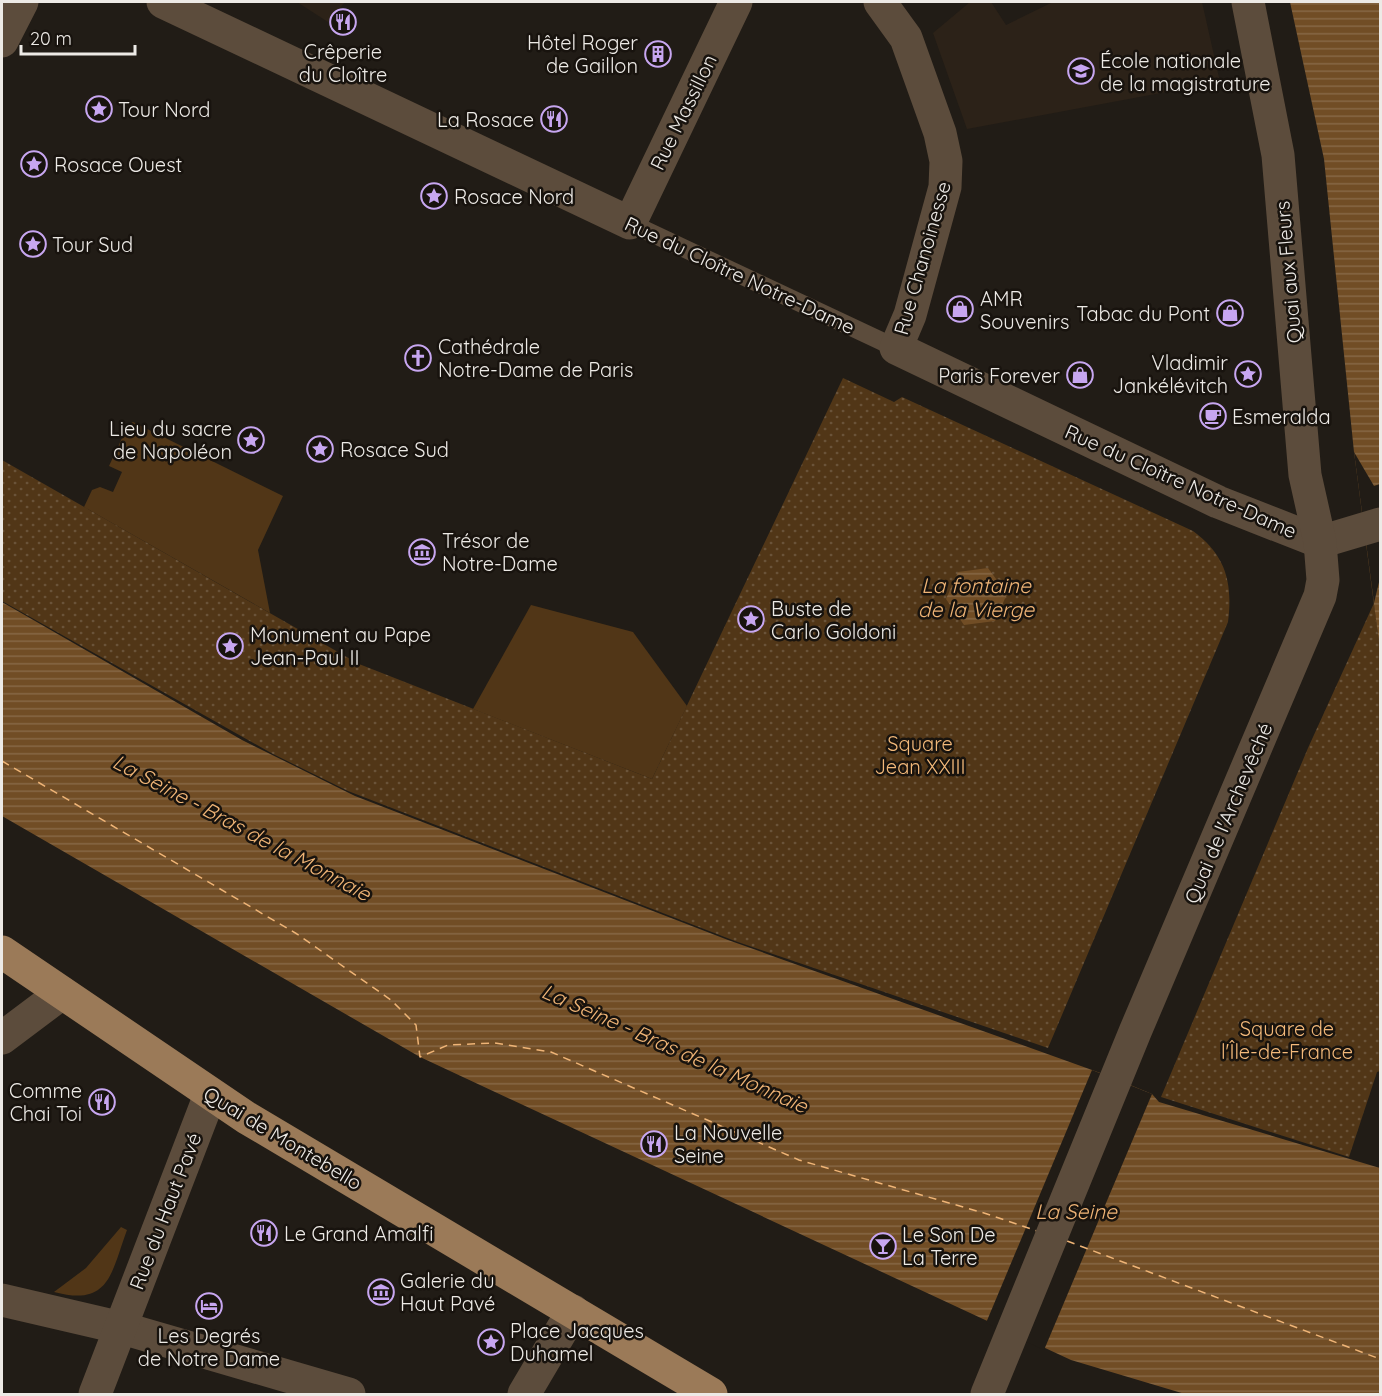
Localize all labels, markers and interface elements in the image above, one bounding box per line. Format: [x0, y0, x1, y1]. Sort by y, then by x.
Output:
restaurant icon: Crêperie du Cloître [328, 7, 358, 37]
scale bar [21, 18, 135, 56]
text: 20 m [30, 27, 72, 50]
place label: Hôtel Roger de Gaillon [527, 30, 638, 78]
place label: Crêperie du Cloître [299, 39, 387, 87]
building icon: Hôtel Roger de Gaillon [643, 39, 673, 69]
place label: École nationale de la magistrature [1100, 48, 1271, 96]
street label: Rue Massillon [644, 50, 722, 174]
school or university icon: École nationale de la magistrature [1066, 56, 1096, 86]
place icon: Tour Nord [84, 94, 114, 124]
place label: Tour Nord [118, 97, 210, 122]
restaurant icon: La Rosace [539, 104, 569, 134]
place label: La Rosace [437, 107, 534, 132]
place icon: Rosace Ouest [19, 149, 49, 179]
place label: Rosace Ouest [54, 152, 183, 177]
street label: Rue Chanoinesse [888, 178, 956, 338]
place icon: Rosace Nord [419, 181, 449, 211]
place label: Rosace Nord [454, 184, 574, 209]
street label: Quai aux Fleurs [1269, 200, 1307, 344]
street label: Rue du Cloître Notre-Dame [621, 211, 859, 339]
place icon: Tour Sud [18, 229, 48, 259]
place label: Tour Sud [52, 232, 133, 257]
place label: AMR Souvenirs [980, 286, 1069, 334]
shop icon: AMR Souvenirs [945, 294, 975, 324]
shop icon: Tabac du Pont [1215, 298, 1245, 328]
place label: Tabac du Pont [1076, 301, 1210, 326]
place label: Cathédrale Notre-Dame de Paris [438, 334, 633, 382]
church icon: Cathédrale Notre-Dame de Paris [403, 343, 433, 373]
place label: Vladimir Jankélévitch [1112, 350, 1228, 398]
place icon: Vladimir Jankélévitch [1233, 359, 1263, 389]
shop icon: Paris Forever [1065, 360, 1095, 390]
place label: Paris Forever [938, 363, 1060, 388]
cafe icon: Esmeralda [1198, 401, 1228, 431]
place label: Esmeralda [1232, 404, 1331, 429]
place label: Lieu du sacre de Napoléon [109, 416, 232, 464]
street label: Rue du Cloître Notre-Dame [1061, 419, 1301, 543]
place icon: Lieu du sacre de Napoléon [236, 425, 266, 455]
place icon: Rosace Sud [305, 434, 335, 464]
place label: Rosace Sud [340, 437, 449, 462]
place label: Trésor de Notre-Dame [442, 528, 558, 576]
museum icon: Trésor de Notre-Dame [407, 537, 437, 567]
water label: La fontaine de la Vierge [918, 572, 1035, 622]
place label: Buste de Carlo Goldoni [771, 596, 896, 644]
place icon: Buste de Carlo Goldoni [736, 604, 766, 634]
place label: Monument au Pape Jean-Paul II [250, 622, 431, 670]
place icon: Monument au Pape Jean-Paul II [215, 631, 245, 661]
street label: Quai de l'Archevêché [1179, 719, 1277, 907]
park label: Square Jean XXIII [874, 731, 966, 779]
water label: La Seine - Bras de la Monnaie [109, 748, 376, 907]
water label: La Seine - Bras de la Monnaie [538, 977, 813, 1119]
park label: Square de l'Île-de-France [1221, 1016, 1353, 1064]
place label: Comme Chai Toi [9, 1078, 82, 1126]
street label: Quai de Montebello [199, 1081, 367, 1195]
restaurant icon: Comme Chai Toi [87, 1087, 117, 1117]
place label: La Nouvelle Seine [674, 1120, 782, 1168]
street label: Rue du Haut Pavé [124, 1129, 206, 1293]
restaurant icon: La Nouvelle Seine [639, 1129, 669, 1159]
water label: La Seine [1035, 1198, 1118, 1224]
restaurant icon: Le Grand Amalfi [249, 1218, 279, 1248]
place label: Le Grand Amalfi [284, 1221, 433, 1246]
place label: Le Son De La Terre [902, 1222, 996, 1270]
bar icon: Le Son De La Terre [868, 1231, 898, 1261]
place label: Galerie du Haut Pavé [400, 1268, 495, 1316]
museum icon: Galerie du Haut Pavé [366, 1277, 396, 1307]
hotel icon: Les Degrés de Notre Dame [194, 1291, 224, 1321]
place label: Place Jacques Duhamel [510, 1318, 644, 1366]
place label: Les Degrés de Notre Dame [138, 1323, 280, 1371]
place icon: Place Jacques Duhamel [476, 1327, 506, 1357]

